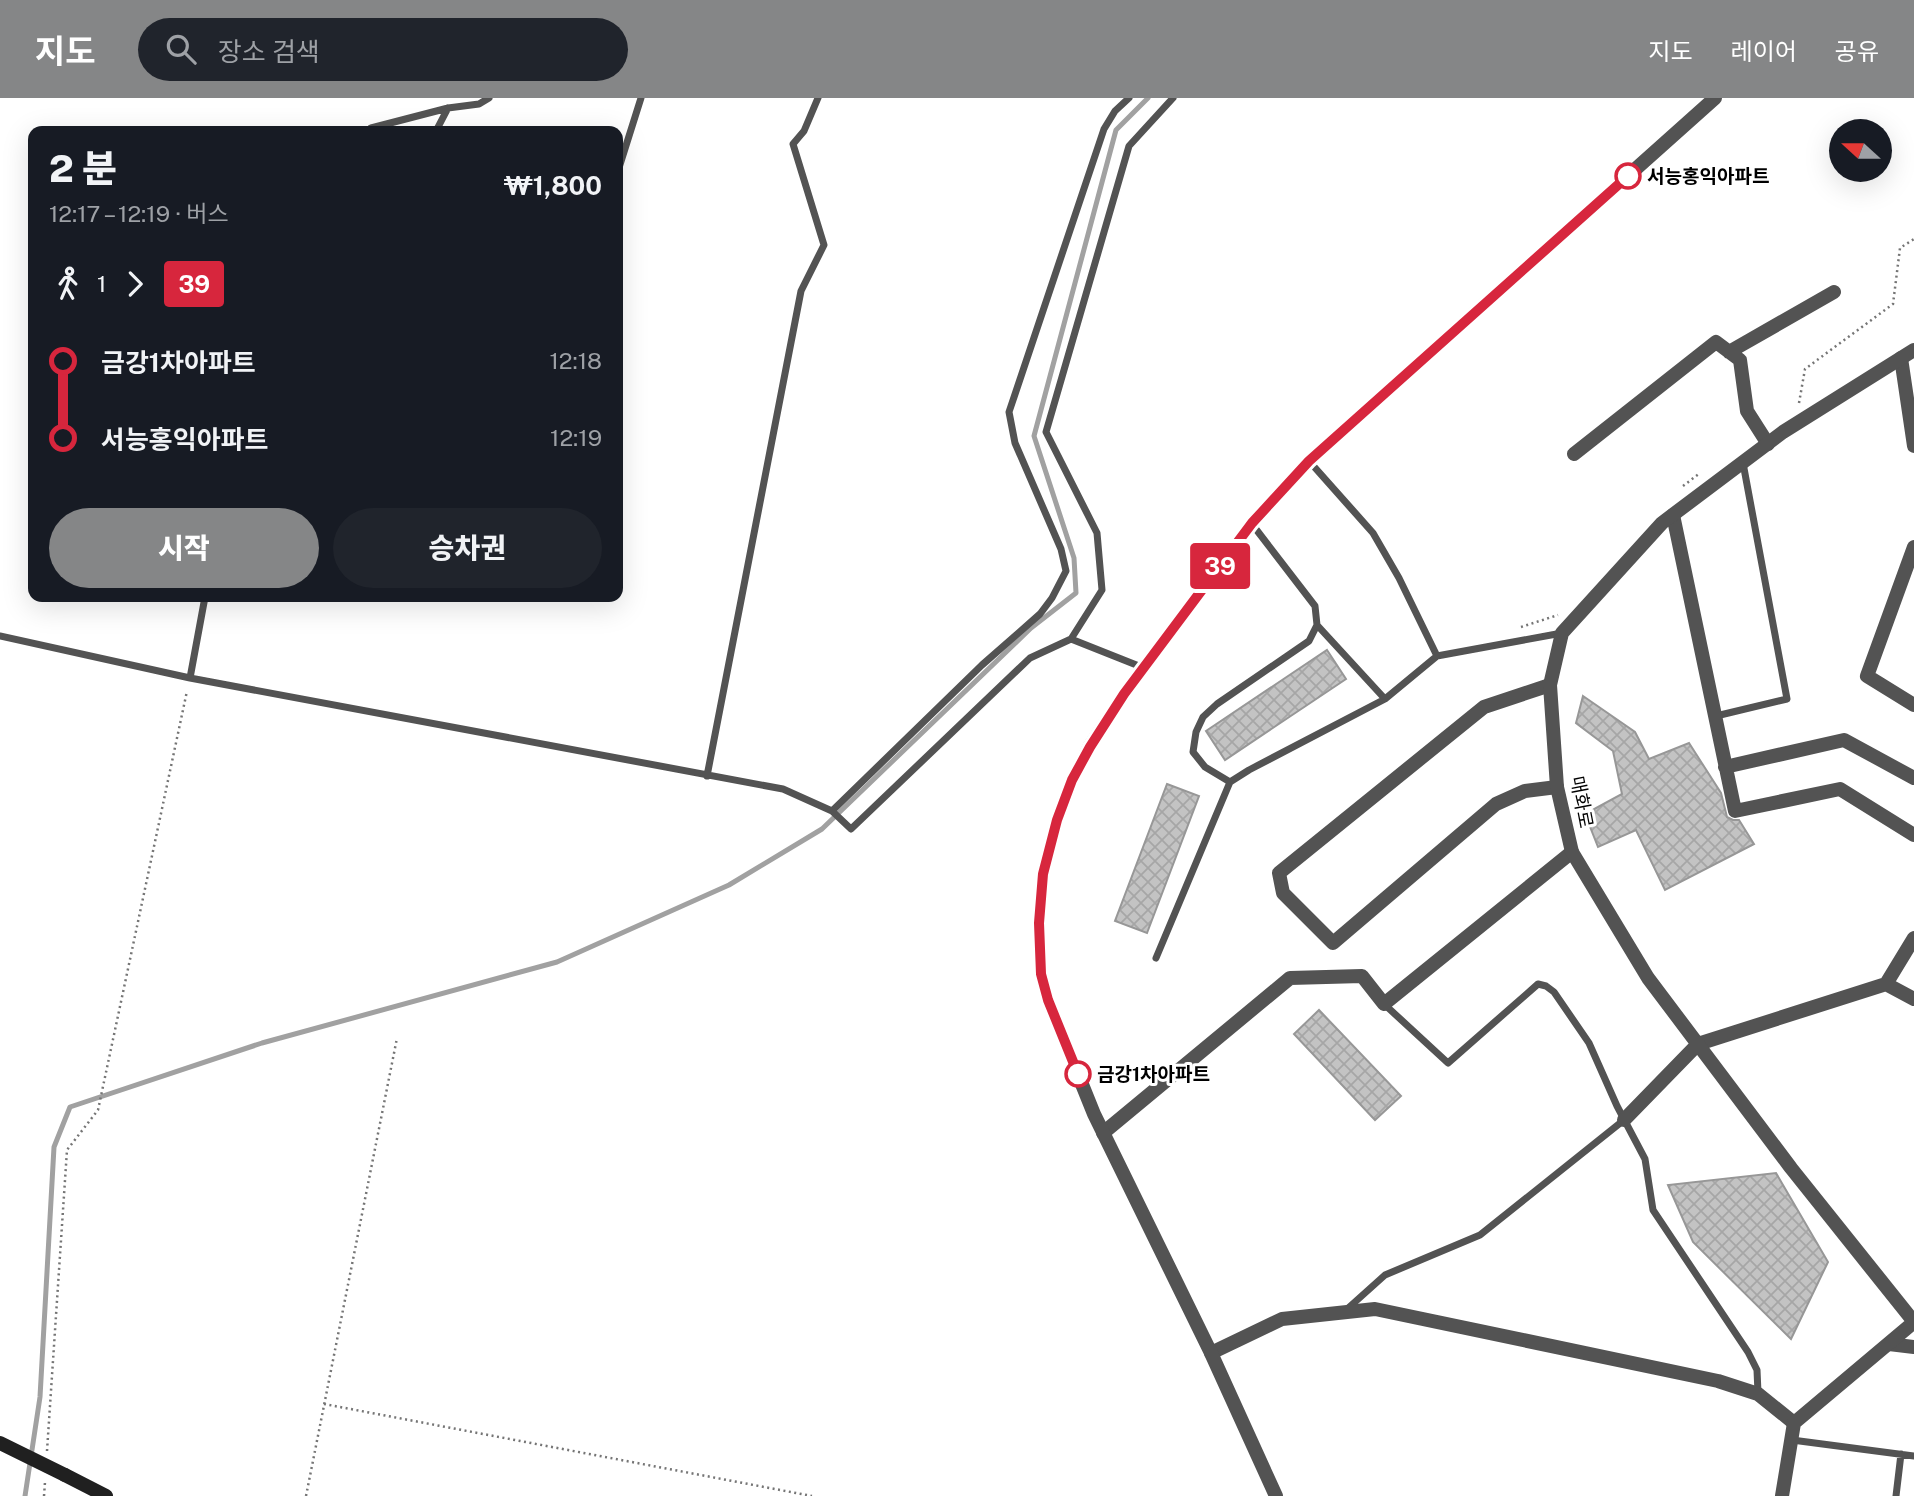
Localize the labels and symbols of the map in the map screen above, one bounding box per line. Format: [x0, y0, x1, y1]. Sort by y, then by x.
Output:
north arrow [1829, 119, 1892, 182]
marker: 서능홍익아파트 [1615, 163, 1641, 189]
place label: 서능홍익아파트 [1647, 165, 1769, 187]
line badge: 39 [1188, 543, 1252, 589]
street label: 매화로 [1566, 774, 1598, 830]
marker: 금강1차아파트 [1065, 1061, 1091, 1087]
place label: 금강1차아파트 [1097, 1063, 1210, 1085]

